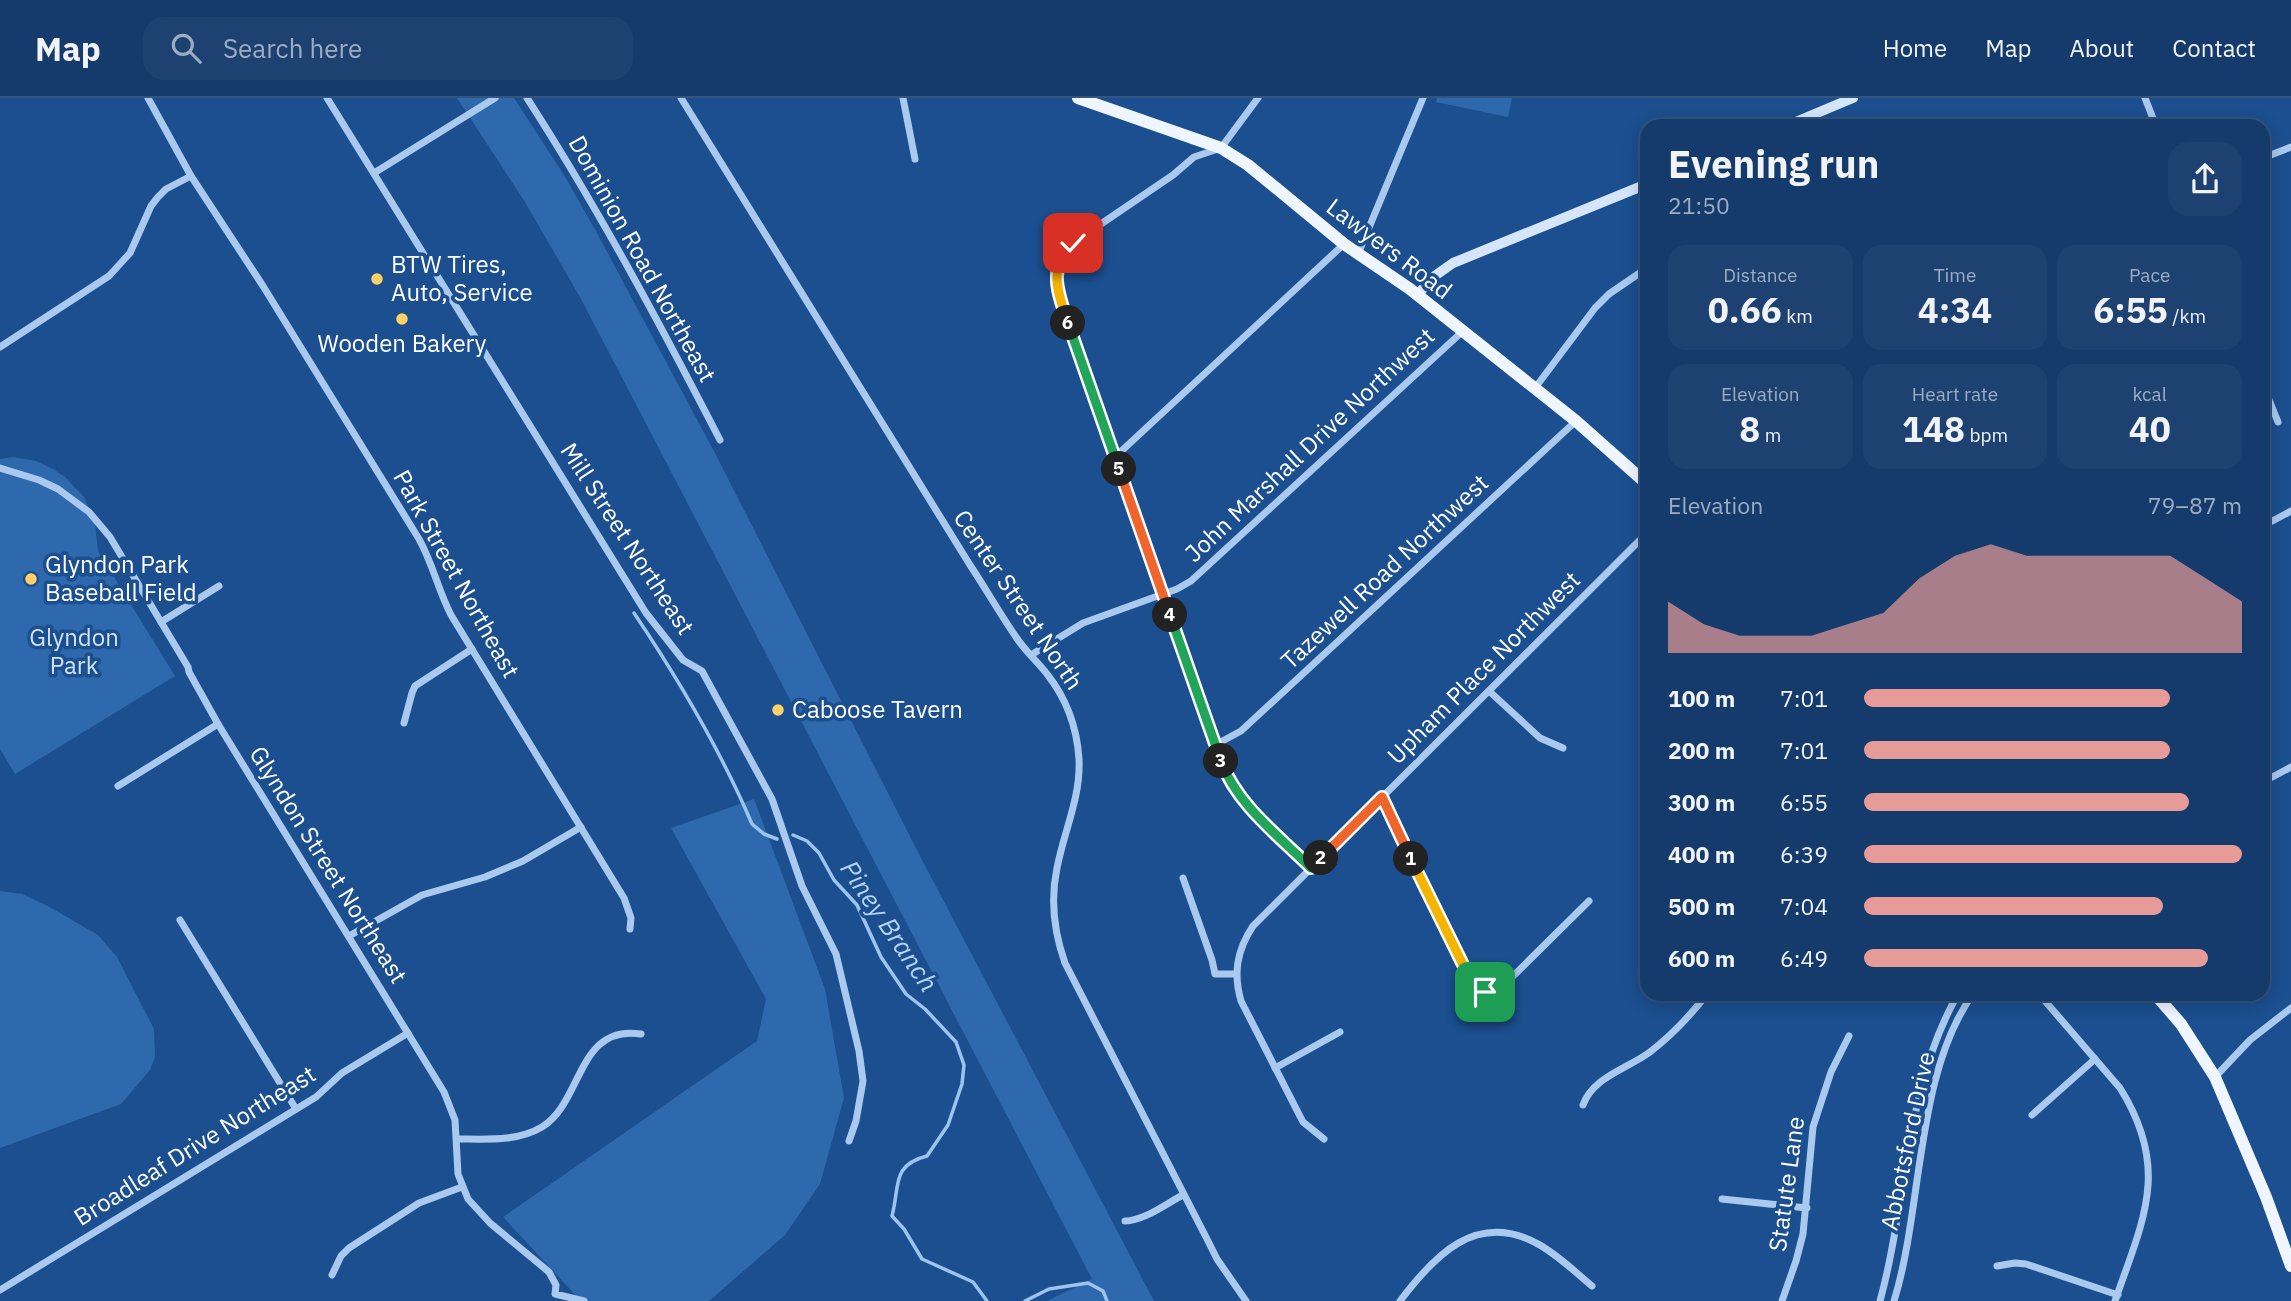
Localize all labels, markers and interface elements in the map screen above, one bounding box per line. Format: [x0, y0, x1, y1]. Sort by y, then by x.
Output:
search box [143, 17, 633, 80]
text: Map [35, 27, 101, 70]
icon: search [167, 29, 205, 67]
text: Search here [223, 31, 362, 65]
text: Home [1883, 32, 1947, 64]
text: Map [1985, 32, 2031, 64]
text: About [2069, 32, 2134, 64]
text: Contact [2172, 32, 2256, 64]
street label: Dominion Road Northeast [562, 130, 724, 387]
text: Evening run [1668, 139, 1879, 188]
button: share [2168, 142, 2242, 216]
street label: Lawyers Road [1320, 190, 1459, 306]
text: 21:50 [1668, 190, 1730, 220]
pin [1043, 213, 1103, 273]
icon: check [1054, 224, 1092, 262]
place label: BTW Tires, Auto, Service [391, 248, 533, 308]
text: Distance [1723, 263, 1797, 287]
text: Time [1934, 263, 1976, 287]
text: Pace [2129, 263, 2170, 287]
marker: BTW Tires, Auto, Service [369, 271, 385, 287]
text: 0.66 [1708, 287, 1782, 333]
text: 4:34 [1918, 287, 1992, 333]
text: 6:55 [2093, 287, 2168, 333]
text: km [1782, 304, 1813, 328]
text: /km [2168, 304, 2206, 328]
pin: 6 [1050, 306, 1086, 341]
text: 6 [1062, 310, 1073, 334]
marker: Wooden Bakery [394, 311, 410, 327]
street label: John Marshall Drive Northwest [1178, 320, 1441, 569]
place label: Wooden Bakery [317, 327, 487, 359]
text: Elevation [1721, 382, 1800, 406]
text: Heart rate [1912, 382, 1998, 406]
text: kcal [2132, 382, 2167, 406]
text: 8 [1739, 406, 1760, 452]
text: 148 [1902, 406, 1965, 452]
text: 40 [2129, 406, 2171, 452]
text: m [1760, 423, 1781, 447]
text: bpm [1965, 423, 2008, 447]
street label: Mill Street Northeast [554, 436, 702, 641]
pin: 5 [1102, 452, 1136, 486]
text: 5 [1113, 456, 1124, 480]
street label: Park Street Northeast [386, 464, 527, 683]
street label: Tazewell Road Northwest [1274, 467, 1495, 676]
text: Elevation [1668, 490, 1763, 520]
text: 79–87 m [2148, 490, 2242, 520]
street label: Center Street North [947, 503, 1091, 696]
place label: Glyndon Park Baseball Field [45, 548, 197, 608]
street label: Upham Place Northwest [1380, 564, 1587, 771]
marker: Glyndon Park Baseball Field [23, 571, 39, 587]
pin: 4 [1152, 598, 1188, 632]
text: 4 [1164, 602, 1175, 626]
park label: Glyndon Park [29, 621, 119, 681]
text: 100 m [1668, 683, 1735, 713]
text: 7:01 [1780, 683, 1828, 713]
place label: Caboose Tavern [792, 693, 963, 725]
marker: Caboose Tavern [770, 702, 786, 718]
text: 200 m [1668, 735, 1735, 765]
text: 7:01 [1780, 735, 1828, 765]
street label: Glyndon Street Northeast [243, 740, 415, 989]
pin: 3 [1204, 744, 1238, 778]
text: 3 [1215, 748, 1226, 772]
text: 300 m [1668, 787, 1735, 817]
text: 6:55 [1780, 787, 1828, 817]
text: 400 m [1668, 839, 1735, 869]
text: 6:39 [1780, 839, 1828, 869]
pin: 2 [1304, 840, 1338, 876]
pin: 1 [1394, 842, 1428, 876]
text: 2 [1315, 845, 1326, 869]
text: 1 [1405, 846, 1416, 870]
water label: Piney Branch [833, 853, 946, 998]
text: 500 m [1668, 891, 1735, 921]
text: 7:04 [1780, 891, 1828, 921]
text: 600 m [1668, 943, 1735, 973]
text: 6:49 [1780, 943, 1828, 973]
pin [1455, 962, 1515, 1022]
icon: arrive [1466, 973, 1504, 1011]
street label: Abbotsford Drive [1872, 1049, 1942, 1233]
street label: Broadleaf Drive Northeast [68, 1058, 321, 1233]
street label: Statute Lane [1761, 1114, 1811, 1253]

